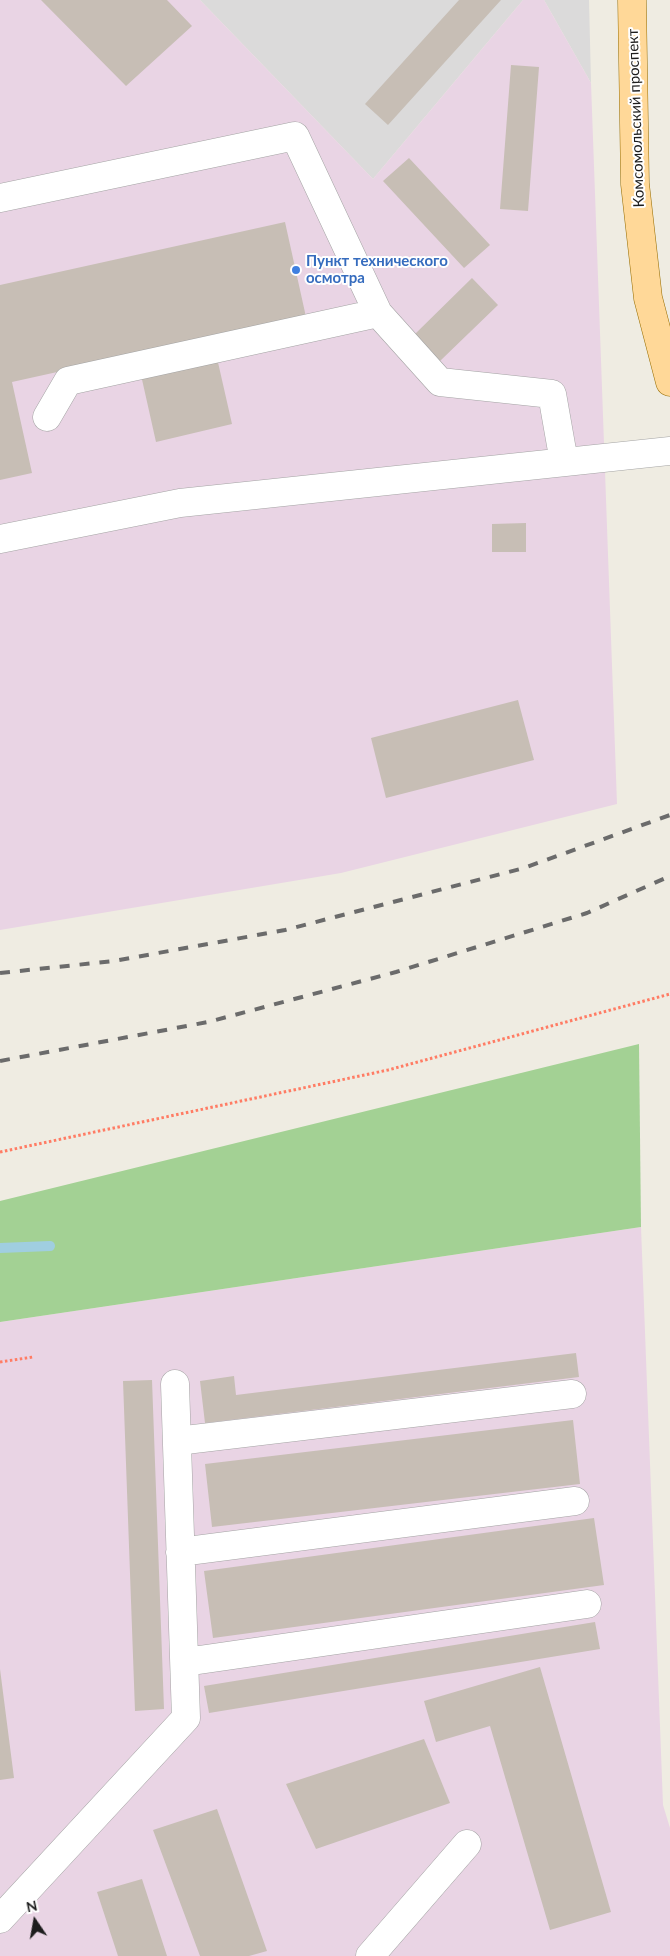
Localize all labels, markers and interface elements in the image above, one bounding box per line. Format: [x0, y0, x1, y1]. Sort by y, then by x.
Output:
street label: Комсомольский проспект [624, 28, 648, 208]
place label: Пункт технического осмотра [306, 252, 448, 287]
marker: Пункт технического осмотра [290, 264, 302, 276]
north arrow [10, 1896, 60, 1946]
text: N [25, 1896, 39, 1915]

